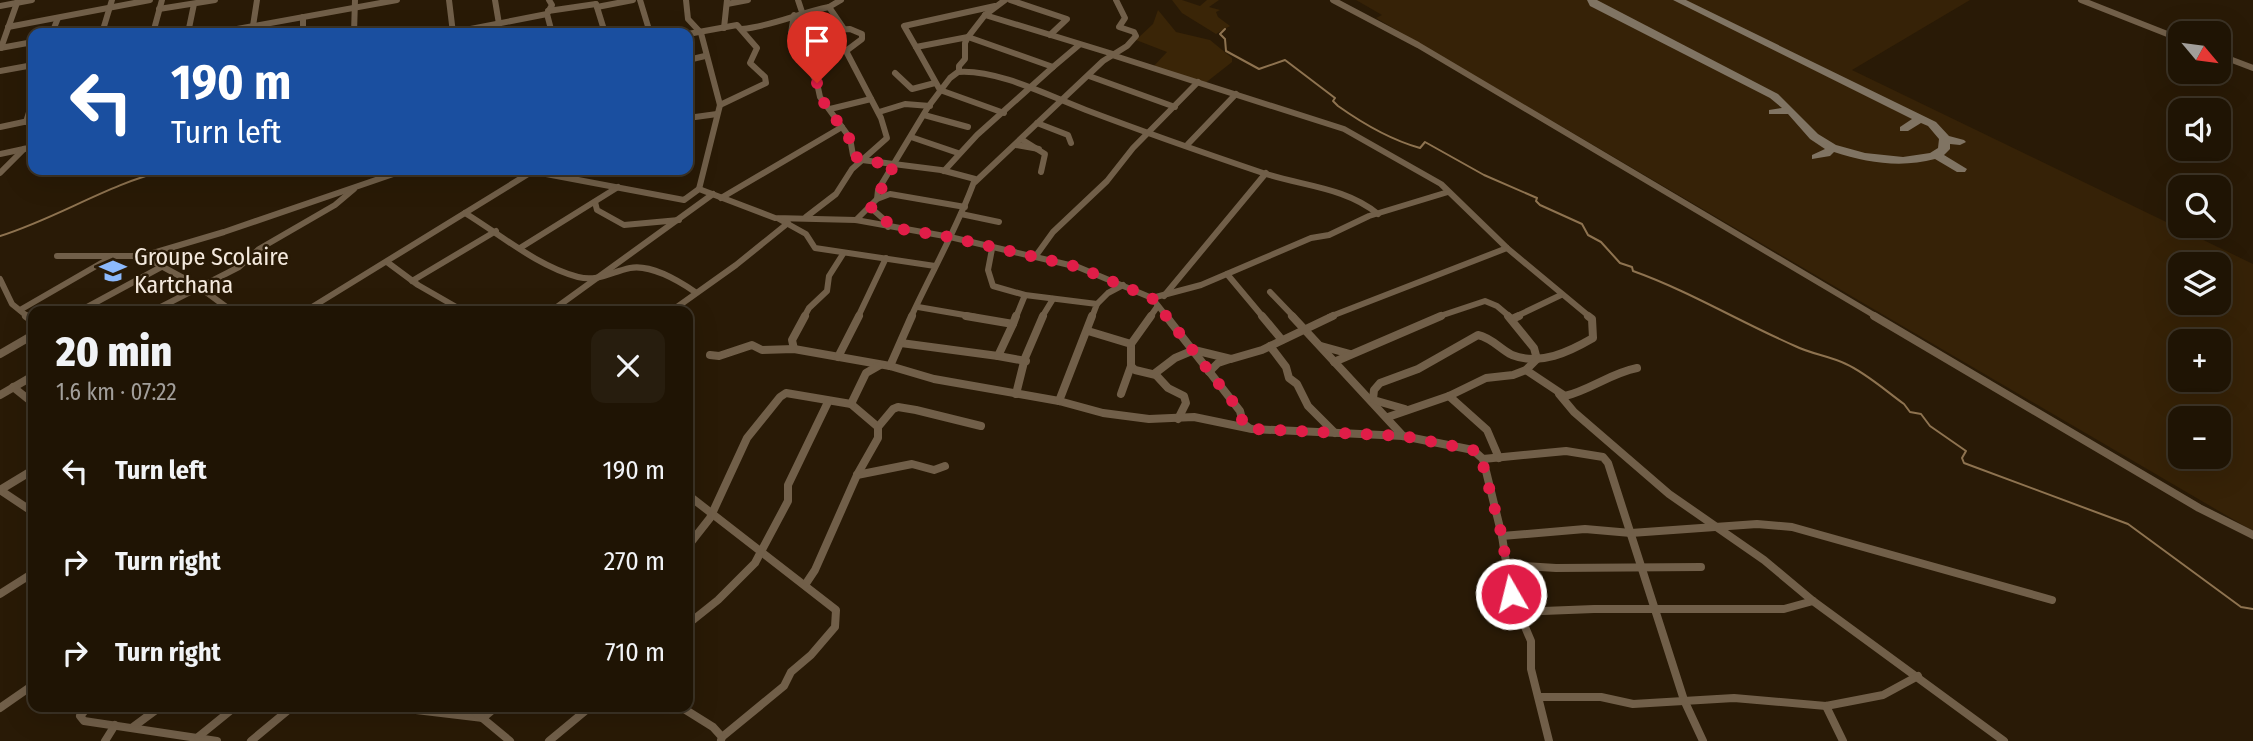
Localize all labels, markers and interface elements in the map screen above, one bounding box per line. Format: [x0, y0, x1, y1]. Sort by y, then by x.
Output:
pin [787, 11, 847, 83]
north arrow [2168, 21, 2231, 84]
map controls [2168, 21, 2231, 469]
icon: arrive [798, 22, 836, 60]
text: 190 m [171, 53, 291, 112]
icon: left [56, 56, 147, 147]
button: sound [2168, 98, 2231, 161]
text: Turn left [171, 113, 281, 151]
button: search [2168, 175, 2231, 238]
place label: Groupe Scolaire Kartchana [134, 243, 289, 299]
button: layers [2168, 252, 2231, 315]
school or university icon: Groupe Scolaire Kartchana [98, 256, 128, 286]
text: 20 min [56, 327, 172, 377]
button: close [591, 329, 665, 403]
button: + [2168, 329, 2231, 392]
text: 1.6 km · 07:22 [56, 378, 177, 406]
button: − [2168, 406, 2231, 469]
icon: left [56, 452, 94, 490]
text: Turn left [115, 455, 207, 486]
text: 190 m [603, 455, 665, 486]
icon: right [56, 543, 94, 581]
text: Turn right [115, 546, 221, 577]
text: 270 m [604, 546, 665, 577]
position arrow [1474, 557, 1548, 631]
icon: right [56, 634, 94, 672]
text: Turn right [115, 637, 221, 668]
text: 710 m [605, 637, 665, 668]

